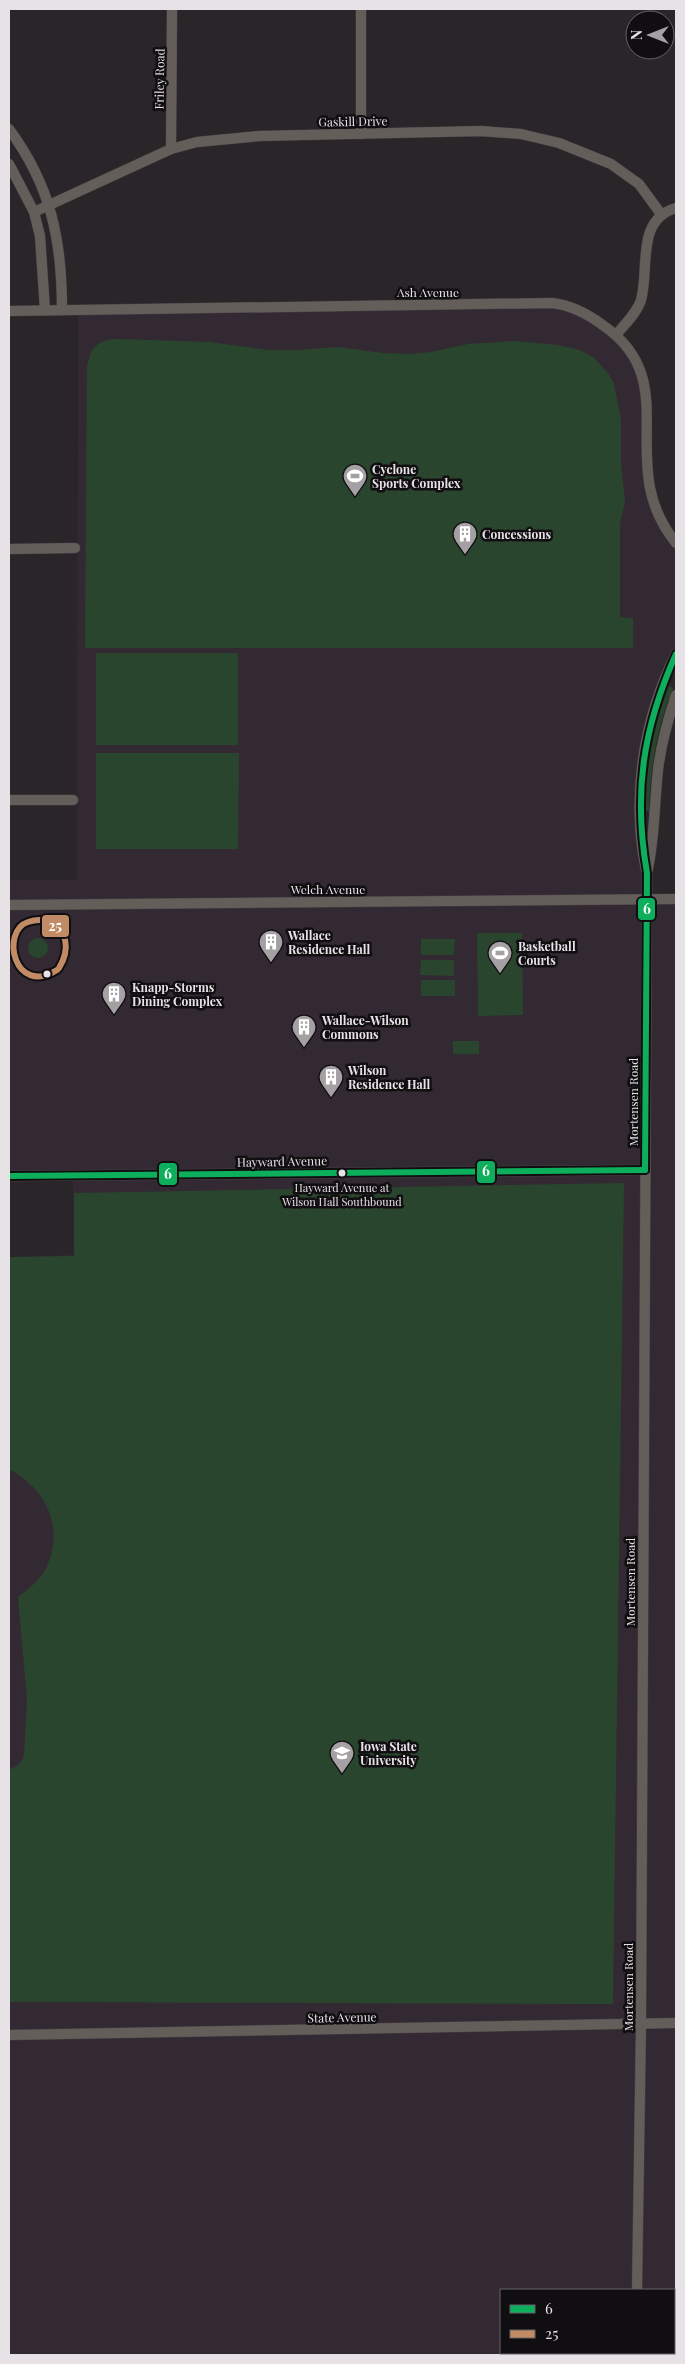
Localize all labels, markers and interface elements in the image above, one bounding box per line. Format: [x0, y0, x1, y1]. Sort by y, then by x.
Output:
north arrow [625, 10, 675, 60]
text: N [627, 30, 646, 40]
street label: Friley Road [150, 48, 168, 110]
street label: Gaskill Drive [318, 112, 388, 130]
street label: Ash Avenue [396, 284, 459, 300]
place label: Cyclone Sports Complex [372, 461, 461, 491]
sports icon: Cyclone Sports Complex [342, 463, 368, 497]
building icon: Concessions [452, 521, 478, 555]
place label: Concessions [482, 526, 552, 542]
street label: Welch Avenue [290, 881, 365, 897]
line badge: 6 [637, 897, 656, 921]
text: 6 [643, 899, 651, 918]
line badge: 25 [41, 914, 70, 938]
text: 25 [48, 916, 62, 935]
place label: Wallace Residence Hall [287, 927, 371, 957]
building icon: Wallace Residence Hall [258, 929, 284, 963]
place label: Basketball Courts [518, 938, 576, 968]
sports icon: Basketball Courts [487, 940, 513, 974]
unlabelled marker [42, 969, 52, 979]
place label: Knapp-Storms Dining Complex [132, 979, 223, 1009]
building icon: Knapp-Storms Dining Complex [101, 981, 127, 1015]
place label: Wallace-Wilson Commons [321, 1012, 409, 1042]
building icon: Wallace-Wilson Commons [291, 1014, 317, 1048]
street label: Mortensen Road [625, 1058, 641, 1146]
place label: Wilson Residence Hall [347, 1062, 431, 1092]
building icon: Wilson Residence Hall [318, 1064, 344, 1098]
street label: Hayward Avenue [237, 1152, 327, 1170]
line badge: 6 [476, 1160, 496, 1184]
text: 6 [482, 1161, 490, 1180]
line badge: 6 [158, 1162, 178, 1186]
text: 6 [164, 1164, 172, 1183]
marker: Hayward Avenue at Wilson Hall Southbound [337, 1168, 347, 1178]
place label: Hayward Avenue at Wilson Hall Southbound [281, 1180, 402, 1209]
street label: Mortensen Road [622, 1538, 638, 1626]
place label: Iowa State University [360, 1738, 417, 1768]
school or university icon: Iowa State University [329, 1740, 355, 1774]
street label: Mortensen Road [620, 1943, 636, 2031]
street label: State Avenue [307, 2008, 377, 2026]
legend [500, 2289, 675, 2354]
text: 6 [545, 2298, 553, 2318]
text: 25 [545, 2323, 558, 2343]

